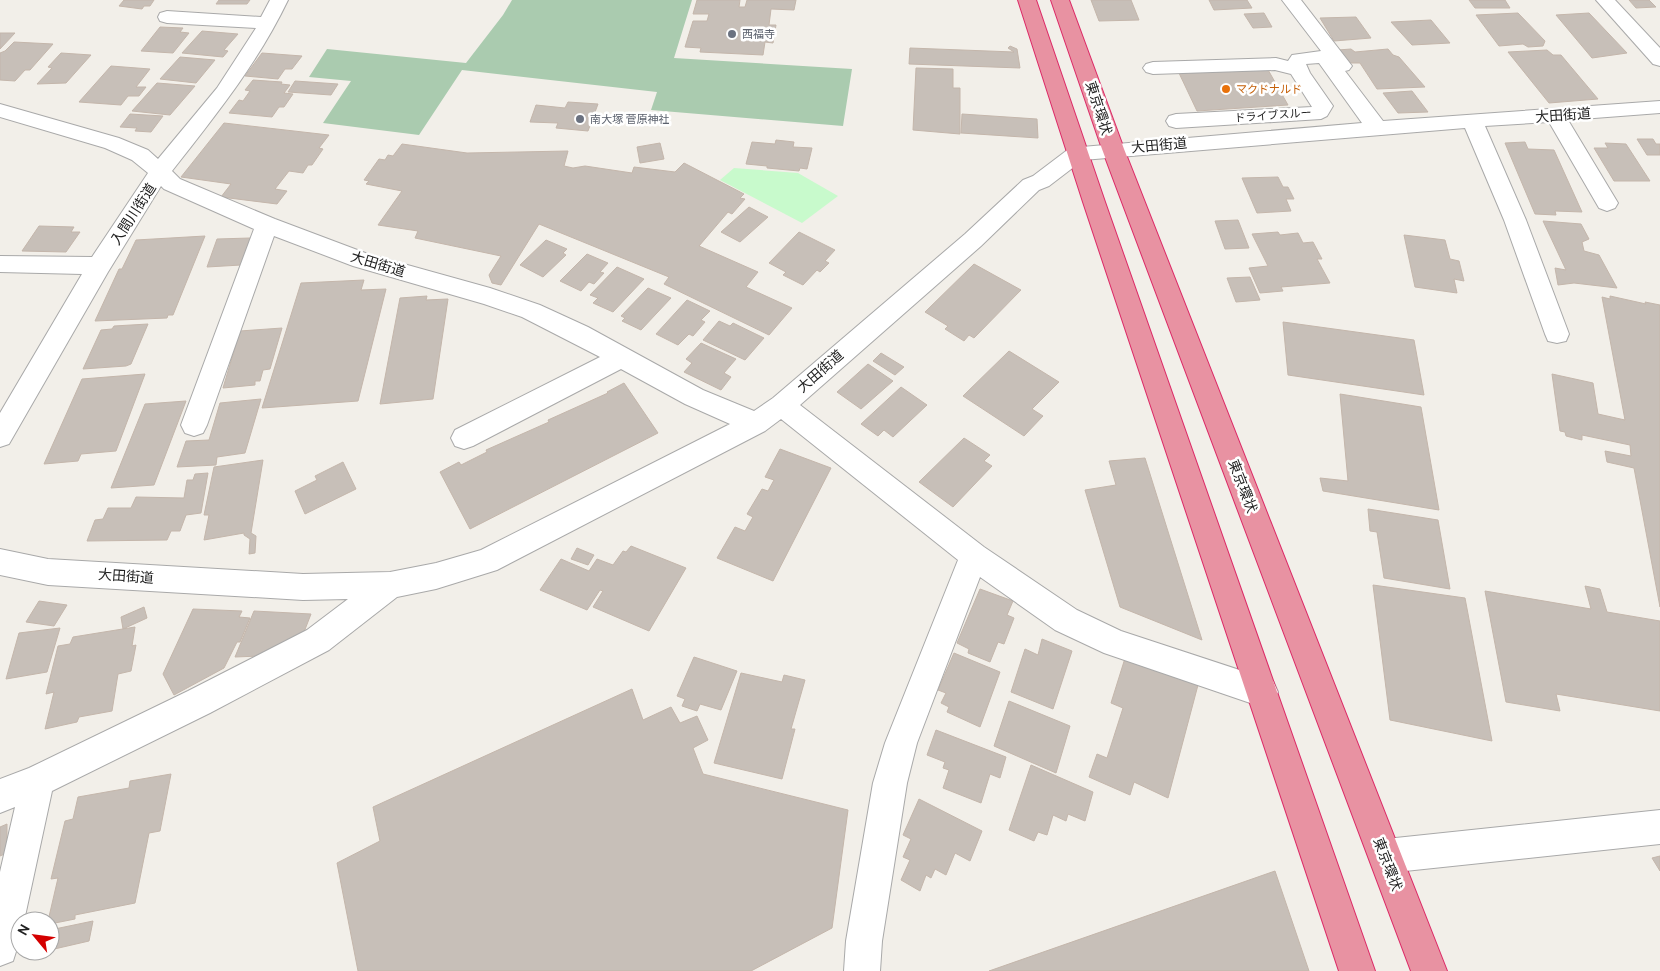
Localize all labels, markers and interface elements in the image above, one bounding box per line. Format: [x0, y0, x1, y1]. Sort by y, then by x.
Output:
place label: 西福寺 [742, 27, 775, 41]
marker: 西福寺 [726, 28, 738, 40]
street label: 東京環状 [1082, 79, 1116, 137]
place label: マクドナルド [1236, 82, 1302, 96]
marker: マクドナルド [1220, 83, 1232, 95]
street label: 大田街道 [1534, 104, 1592, 126]
street label: ドライブスルー [1234, 105, 1312, 125]
place label: 南大塚 菅原神社 [590, 112, 669, 126]
marker: 南大塚 菅原神社 [574, 113, 586, 125]
street label: 大田街道 [1130, 134, 1188, 156]
street label: 入間川街道 [106, 180, 160, 248]
street label: 大田街道 [349, 247, 407, 281]
street label: 大田街道 [793, 346, 847, 396]
street label: 東京環状 [1225, 457, 1261, 515]
street label: 大田街道 [97, 565, 155, 587]
street label: 東京環状 [1370, 835, 1406, 893]
north arrow [10, 911, 60, 961]
text: N [13, 921, 34, 938]

